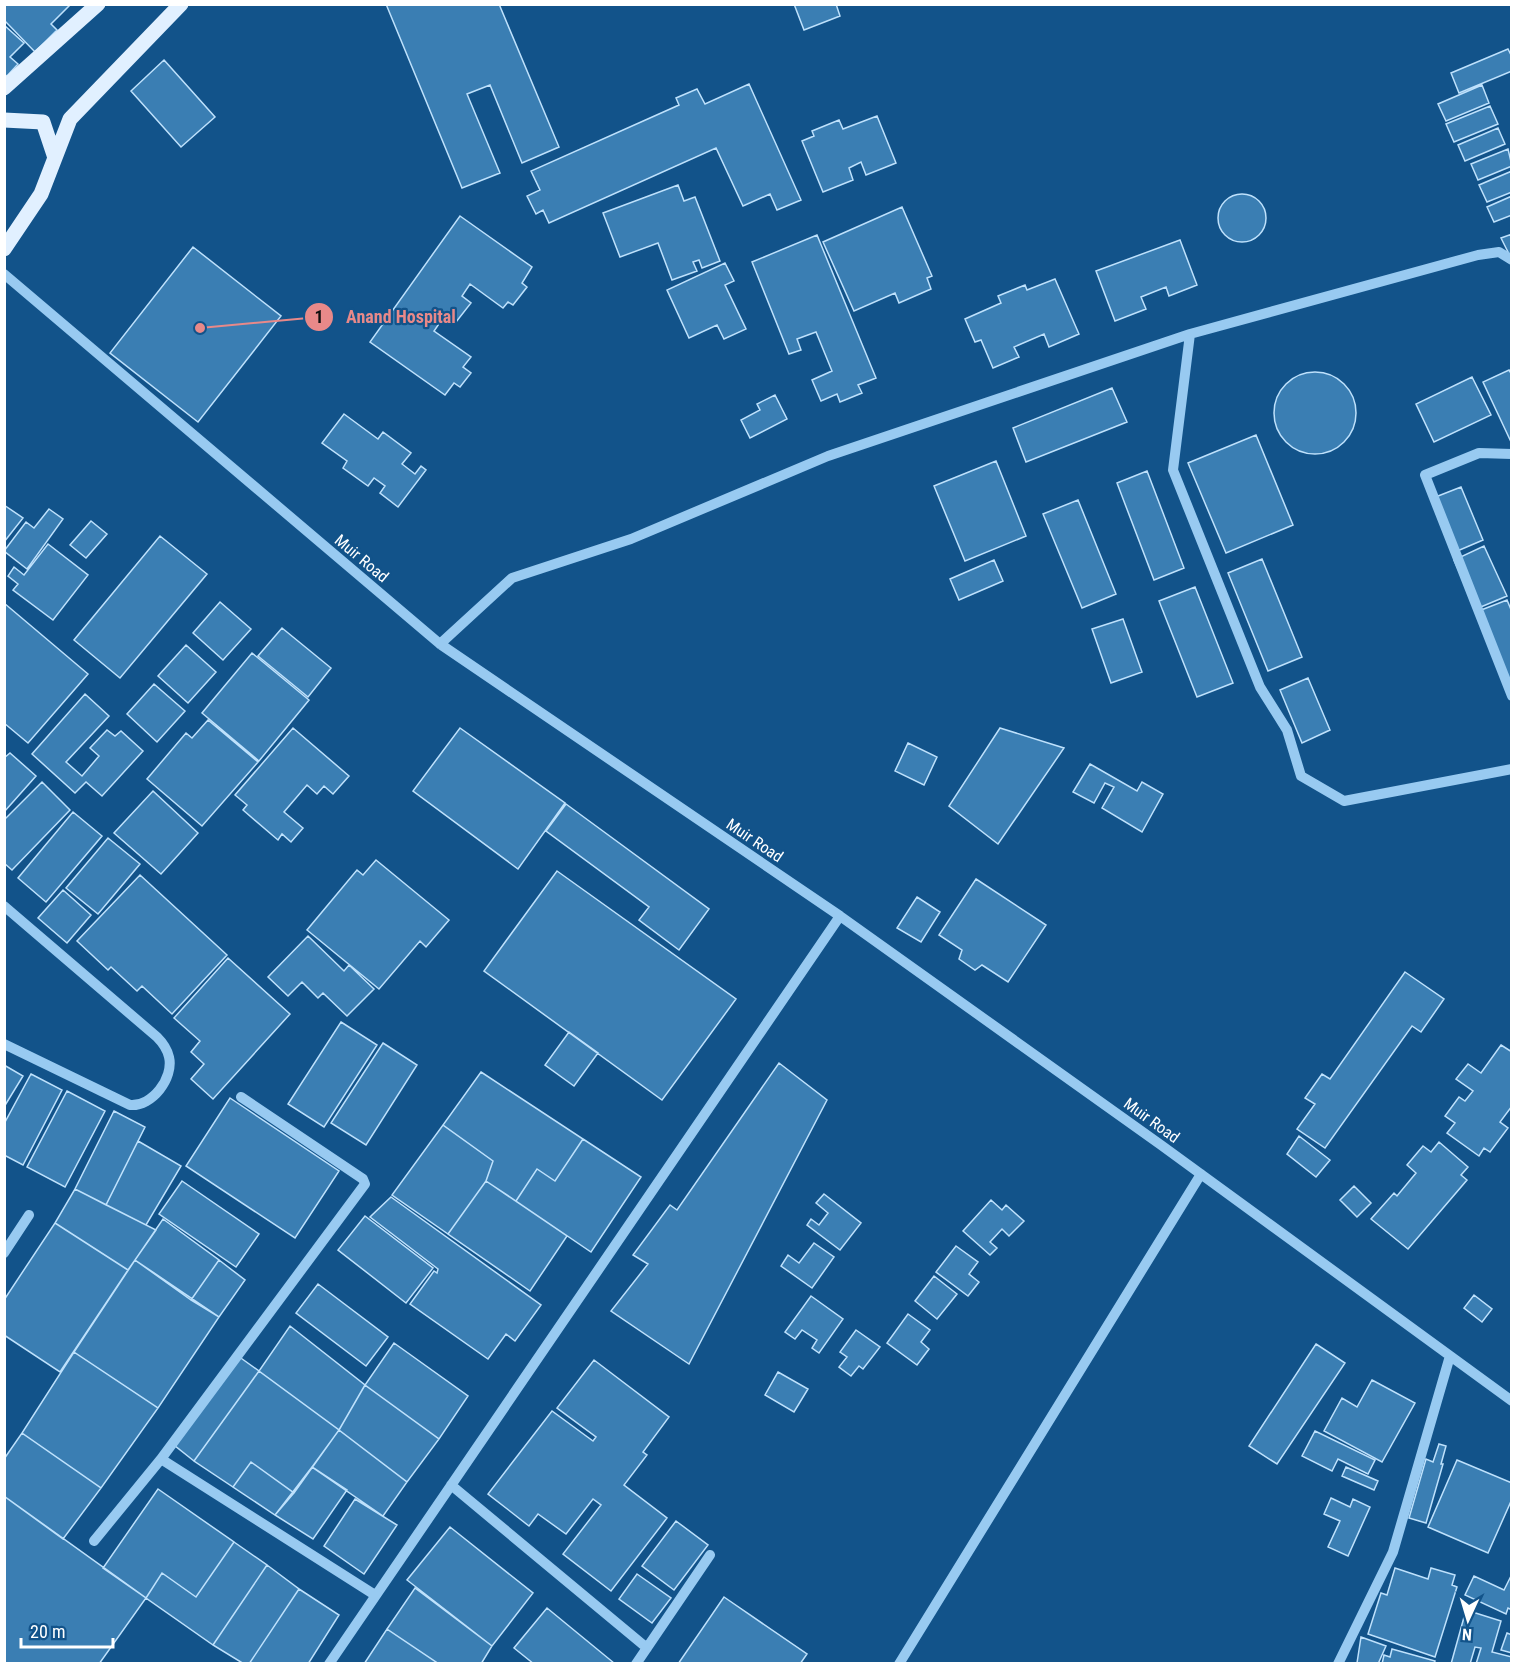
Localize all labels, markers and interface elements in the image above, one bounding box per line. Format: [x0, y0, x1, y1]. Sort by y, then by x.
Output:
callout: Anand Hospital [304, 299, 468, 335]
text: 1 [314, 306, 324, 327]
text: Anand Hospital [346, 306, 456, 327]
street label: Muir Road [331, 530, 392, 586]
street label: Muir Road [723, 815, 787, 866]
street label: Muir Road [1120, 1094, 1183, 1147]
north arrow [1438, 1590, 1498, 1650]
scale bar [21, 1611, 112, 1649]
text: 20 m [30, 1621, 65, 1642]
text: N [1461, 1625, 1473, 1644]

